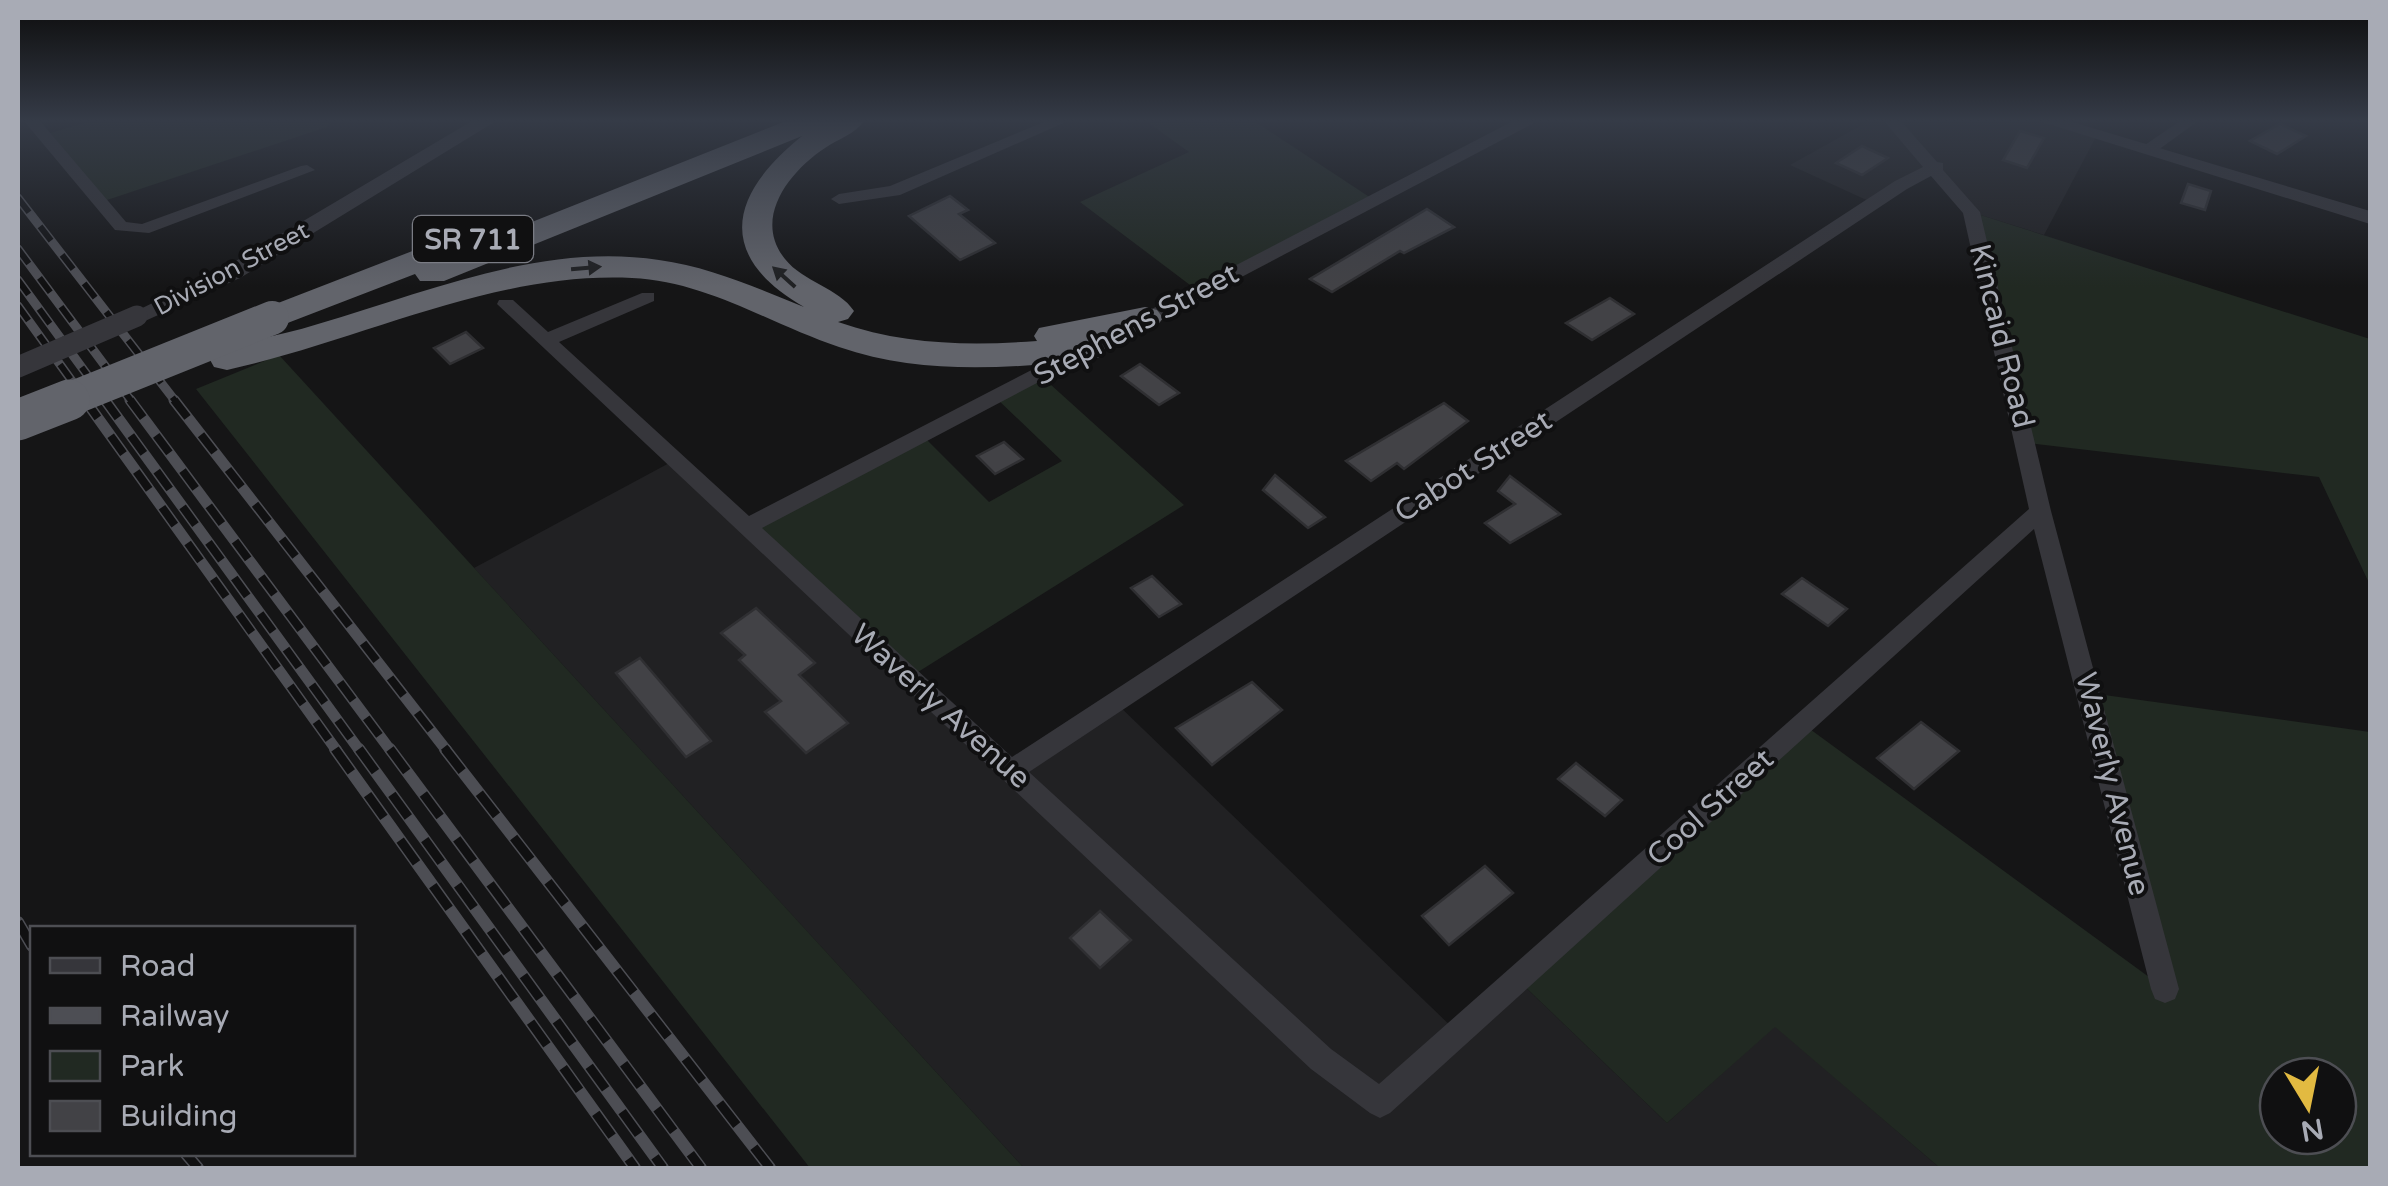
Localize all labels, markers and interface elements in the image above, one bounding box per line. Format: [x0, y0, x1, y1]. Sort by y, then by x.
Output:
street label: Division Street [149, 215, 314, 322]
road number: SR 711 [413, 216, 533, 262]
street label: Kincaid Road [1961, 240, 2042, 432]
street label: Stephens Street [1028, 255, 1245, 394]
one-way arrow [570, 260, 602, 276]
one-way arrow [772, 266, 797, 288]
street label: Cabot Street [1388, 402, 1559, 531]
street label: Waverly Avenue [843, 616, 1038, 797]
street label: Waverly Avenue [2067, 669, 2158, 900]
street label: Cool Street [1639, 741, 1781, 874]
legend [30, 926, 355, 1156]
text: Road [120, 948, 195, 985]
text: Railway [120, 998, 229, 1035]
text: Park [120, 1048, 184, 1085]
north arrow [2258, 1056, 2358, 1156]
text: Building [120, 1098, 237, 1135]
text: N [2298, 1111, 2326, 1148]

